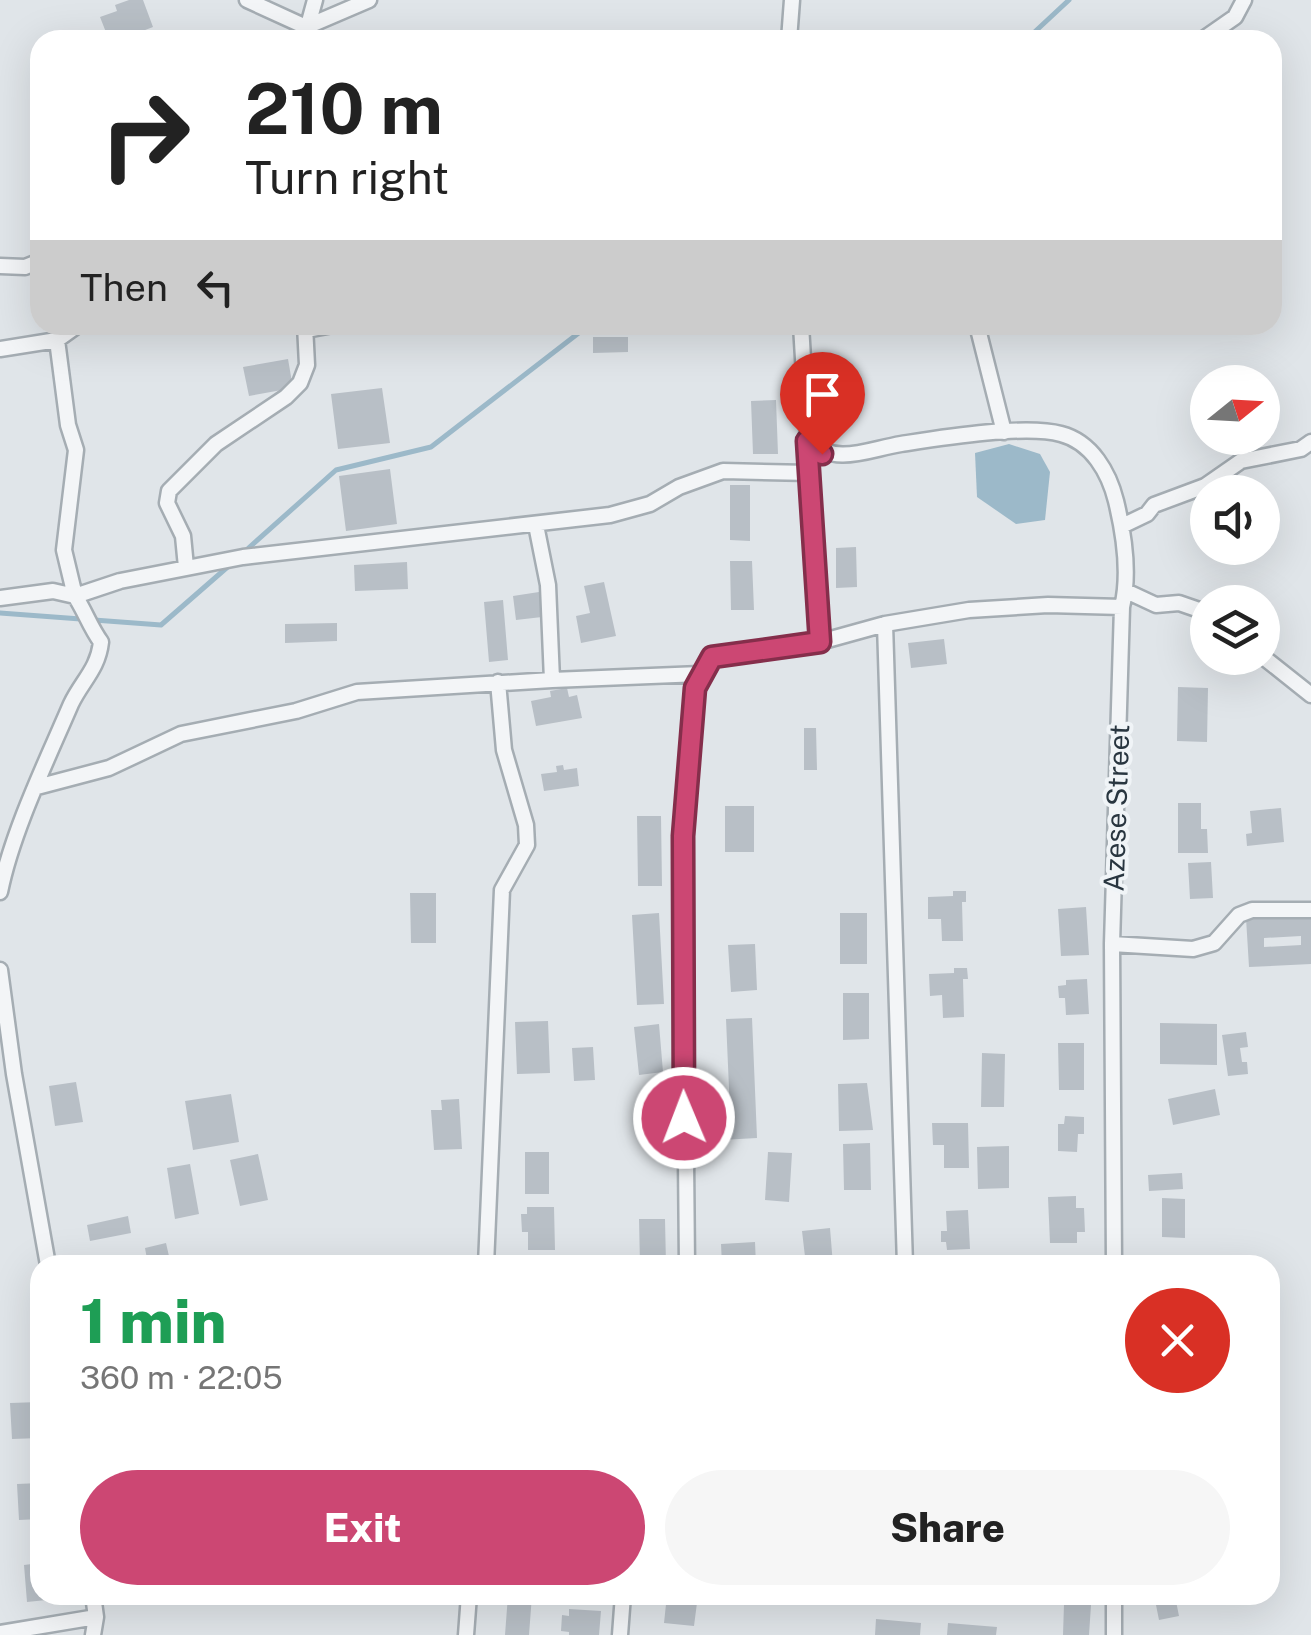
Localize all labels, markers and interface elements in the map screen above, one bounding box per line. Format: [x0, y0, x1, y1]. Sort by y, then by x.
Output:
text: 210 m [245, 67, 443, 150]
icon: right [80, 70, 210, 200]
text: Turn right [245, 151, 449, 204]
icon: left [188, 260, 243, 315]
text: Then [80, 265, 168, 310]
pin [780, 352, 865, 455]
north arrow [1190, 365, 1280, 455]
map controls [1190, 365, 1280, 675]
icon: arrive [795, 367, 850, 422]
button: sound [1190, 475, 1280, 565]
button: layers [1190, 585, 1280, 675]
street label: Azese Street [1097, 724, 1135, 892]
position arrow [632, 1066, 736, 1170]
text: 1 min [80, 1286, 227, 1357]
button: close [1125, 1288, 1230, 1393]
text: 360 m · 22:05 [80, 1359, 283, 1396]
button: Exit [80, 1470, 645, 1585]
button: Share [665, 1470, 1230, 1585]

